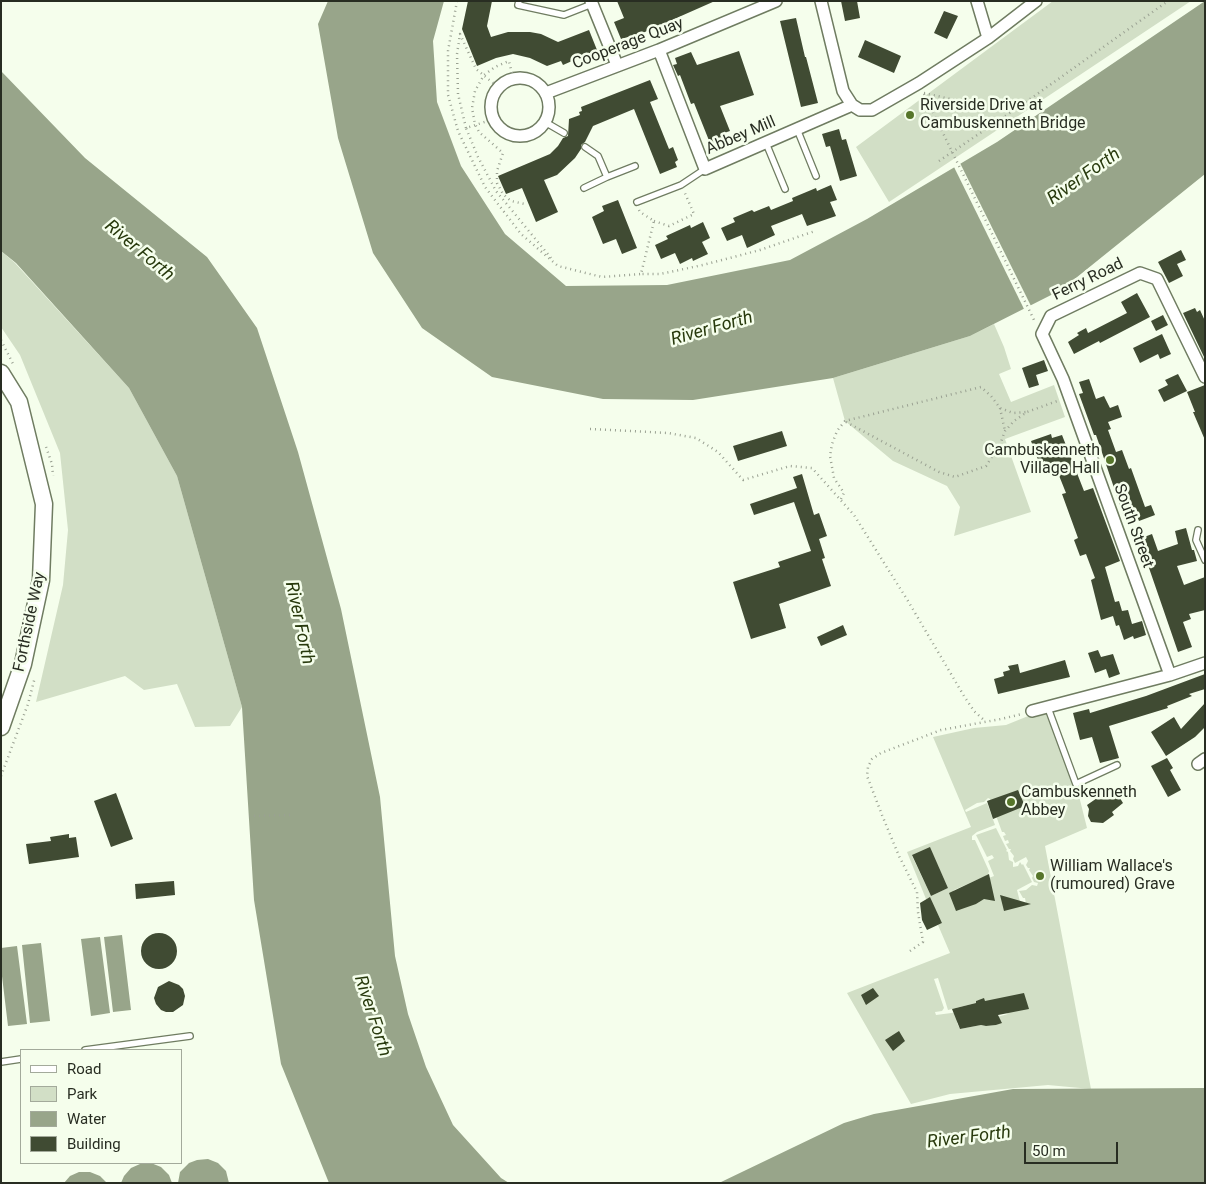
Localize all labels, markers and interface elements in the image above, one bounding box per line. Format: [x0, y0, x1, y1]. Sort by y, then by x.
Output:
street label: Cooperage Quay [570, 14, 686, 74]
place label: Riverside Drive at Cambuskenneth Bridge [920, 96, 1086, 134]
marker: Riverside Drive at Cambuskenneth Bridge [904, 109, 916, 121]
street label: Abbey Mill [703, 113, 779, 159]
water label: River Forth [1043, 144, 1125, 210]
water label: River Forth [100, 216, 178, 286]
street label: Ferry Road [1049, 255, 1127, 305]
water label: River Forth [669, 307, 755, 351]
place label: Cambuskenneth Village Hall [984, 441, 1100, 479]
marker: Cambuskenneth Village Hall [1104, 454, 1116, 466]
street label: South Street [1109, 482, 1157, 570]
street label: Forthside Way [10, 570, 50, 674]
water label: River Forth [280, 580, 318, 666]
place label: Cambuskenneth Abbey [1021, 783, 1137, 821]
marker: Cambuskenneth Abbey [1005, 796, 1017, 808]
place label: William Wallace's (rumoured) Grave [1050, 857, 1175, 895]
marker: William Wallace's (rumoured) Grave [1034, 870, 1046, 882]
water label: River Forth [349, 973, 395, 1059]
legend [20, 1049, 182, 1164]
text: Road [67, 1060, 101, 1078]
text: Park [67, 1085, 97, 1103]
text: Water [67, 1110, 106, 1128]
water label: River Forth [926, 1122, 1012, 1154]
scale bar [1026, 1132, 1120, 1164]
text: Building [67, 1135, 121, 1153]
text: 50 m [1032, 1142, 1066, 1160]

